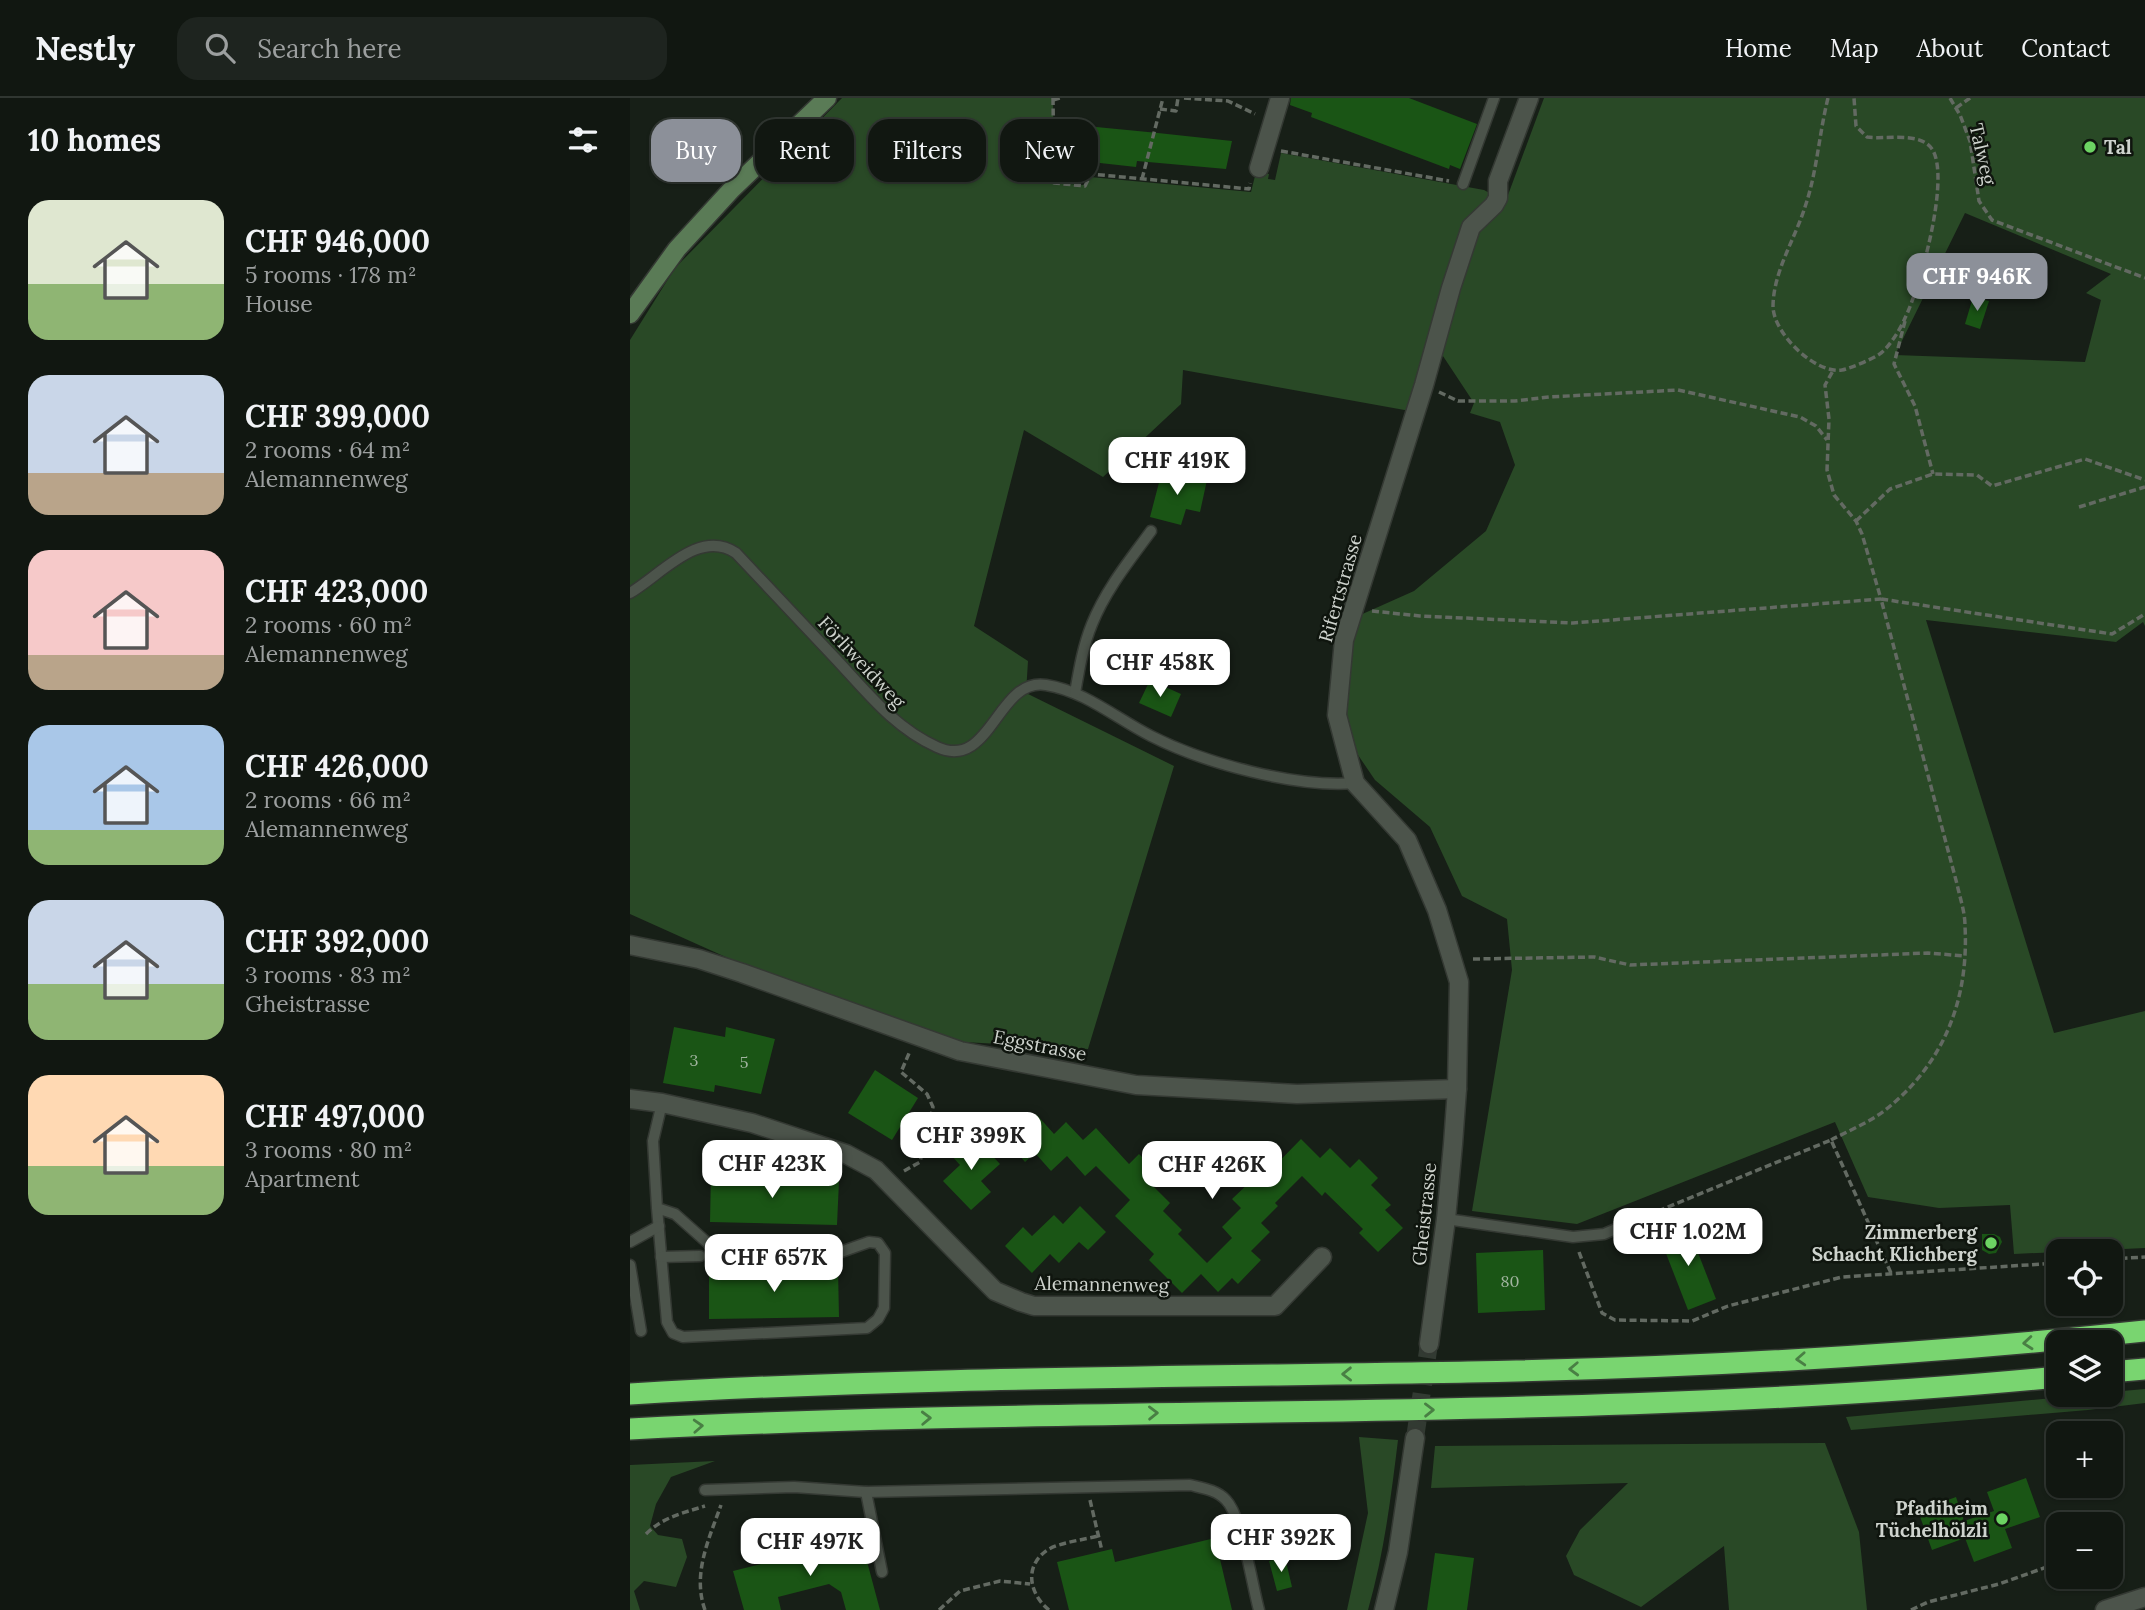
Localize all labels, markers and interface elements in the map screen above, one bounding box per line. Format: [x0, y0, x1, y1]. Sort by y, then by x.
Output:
search box [177, 17, 667, 80]
text: Nestly [35, 27, 135, 69]
icon: search [201, 29, 239, 67]
text: Search here [257, 32, 402, 65]
text: Home [1725, 33, 1792, 64]
text: Map [1830, 33, 1879, 64]
text: About [1917, 33, 1983, 64]
text: Contact [2021, 33, 2110, 64]
chip: Buy [651, 119, 741, 182]
chip: Rent [755, 119, 854, 182]
chip: Filters [868, 119, 986, 182]
chip: New [1000, 119, 1098, 182]
text: 10 homes [28, 121, 161, 159]
icon: filters [564, 121, 602, 159]
street label: Talweg [1964, 121, 2002, 188]
place label: Tal [2104, 135, 2132, 159]
marker: Tal [2082, 139, 2098, 155]
text: CHF 946,000 [245, 222, 430, 260]
icon: home [84, 228, 168, 312]
pin: CHF 946K [1905, 254, 2049, 313]
text: 5 rooms · 178 m² [245, 260, 417, 289]
text: CHF 946K [1923, 261, 2032, 290]
text: House [245, 289, 313, 318]
text: CHF 399,000 [245, 397, 430, 435]
icon: home [84, 403, 168, 487]
text: 2 rooms · 64 m² [245, 435, 410, 464]
pin: CHF 419K [1105, 438, 1249, 497]
text: CHF 419K [1124, 445, 1230, 474]
text: Alemannenweg [245, 464, 408, 493]
street label: Rifertstrasse [1313, 531, 1367, 645]
text: CHF 423,000 [245, 572, 428, 610]
icon: home [84, 578, 168, 662]
text: 2 rooms · 60 m² [245, 610, 412, 639]
street label: Förliweidweg [813, 611, 911, 714]
text: Alemannenweg [245, 639, 408, 668]
pin: CHF 458K [1088, 640, 1232, 699]
text: CHF 458K [1106, 647, 1214, 676]
text: CHF 426,000 [245, 747, 429, 785]
icon: home [84, 753, 168, 837]
text: 2 rooms · 66 m² [245, 785, 411, 814]
text: Alemannenweg [245, 814, 408, 843]
text: CHF 392,000 [245, 922, 429, 960]
icon: home [84, 928, 168, 1012]
text: 3 rooms · 83 m² [245, 960, 411, 989]
text: Gheistrasse [245, 989, 370, 1018]
street label: Eggstrasse [991, 1024, 1089, 1066]
house number: 3 [690, 1050, 699, 1070]
house number: 5 [740, 1052, 748, 1072]
text: CHF 497,000 [245, 1097, 425, 1135]
icon: home [84, 1103, 168, 1187]
pin: CHF 399K [899, 1112, 1043, 1172]
text: CHF 399K [916, 1120, 1026, 1149]
text: 3 rooms · 80 m² [245, 1135, 412, 1164]
pin: CHF 423K [700, 1140, 844, 1200]
pin: CHF 426K [1140, 1142, 1284, 1201]
text: CHF 423K [718, 1148, 826, 1177]
text: CHF 426K [1158, 1149, 1266, 1178]
street label: Gheistrasse [1407, 1161, 1441, 1267]
text: Apartment [245, 1164, 360, 1193]
pin: CHF 1.02M [1608, 1208, 1768, 1268]
text: CHF 1.02M [1629, 1216, 1747, 1245]
place label: Zimmerberg Schacht Klichberg [1812, 1220, 1978, 1266]
pin: CHF 657K [702, 1234, 846, 1294]
marker: Zimmerberg Schacht Klichberg [1983, 1235, 1999, 1251]
map controls [2046, 1239, 2123, 1589]
button: locate [2046, 1239, 2123, 1316]
text: CHF 657K [721, 1242, 827, 1271]
street label: Alemannenweg [1034, 1271, 1170, 1297]
house number: 80 [1501, 1271, 1520, 1291]
button: layers [2046, 1330, 2123, 1407]
one-way arrow [2023, 1335, 2034, 1350]
one-way arrow [1796, 1351, 1807, 1366]
one-way arrow [1568, 1362, 1579, 1377]
one-way arrow [1341, 1366, 1352, 1382]
one-way arrow [1424, 1402, 1435, 1417]
one-way arrow [1148, 1405, 1159, 1421]
one-way arrow [920, 1410, 931, 1425]
one-way arrow [693, 1419, 704, 1434]
button: + [2046, 1421, 2123, 1498]
place label: Pfadiheim Tüchelhölzli [1876, 1496, 1989, 1542]
marker: Pfadiheim Tüchelhölzli [1994, 1511, 2010, 1527]
button: − [2046, 1512, 2123, 1589]
pin: CHF 392K [1209, 1514, 1353, 1574]
pin: CHF 497K [738, 1518, 882, 1578]
text: CHF 392K [1227, 1522, 1335, 1551]
text: CHF 497K [757, 1526, 863, 1555]

